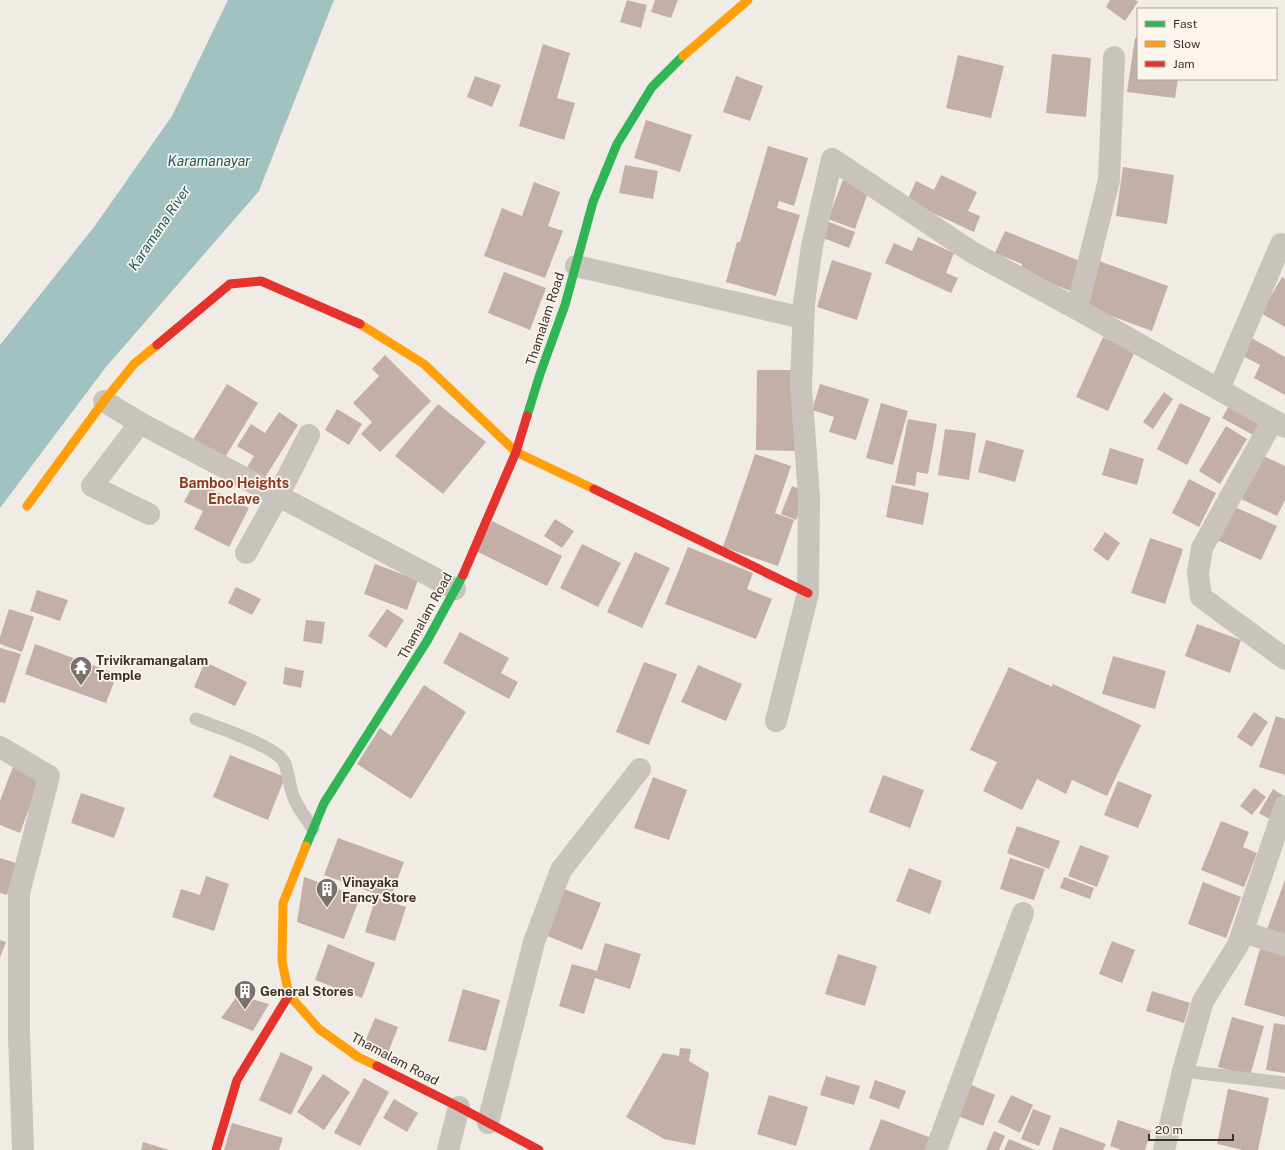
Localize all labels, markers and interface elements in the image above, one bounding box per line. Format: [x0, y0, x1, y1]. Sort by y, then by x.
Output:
legend [1137, 8, 1277, 80]
text: Fast [1173, 17, 1198, 31]
text: Slow [1173, 37, 1201, 51]
text: Jam [1173, 57, 1195, 71]
water label: Karamanayar [168, 153, 251, 169]
water label: Karamana River [125, 182, 194, 273]
street label: Thamalam Road [523, 271, 567, 367]
district label: Bamboo Heights Enclave [179, 475, 289, 507]
street label: Thamalam Road [395, 570, 455, 662]
place label: Trivikramangalam Temple [96, 653, 208, 683]
temple icon: Trivikramangalam Temple [68, 654, 94, 687]
place label: Vinayaka Fancy Store [342, 875, 416, 905]
building icon: Vinayaka Fancy Store [314, 876, 340, 909]
building icon: General Stores [232, 978, 258, 1011]
place label: General Stores [260, 984, 354, 999]
street label: Thamalam Road [349, 1030, 441, 1088]
scale bar [1149, 1116, 1233, 1142]
text: 20 m [1155, 1123, 1183, 1137]

